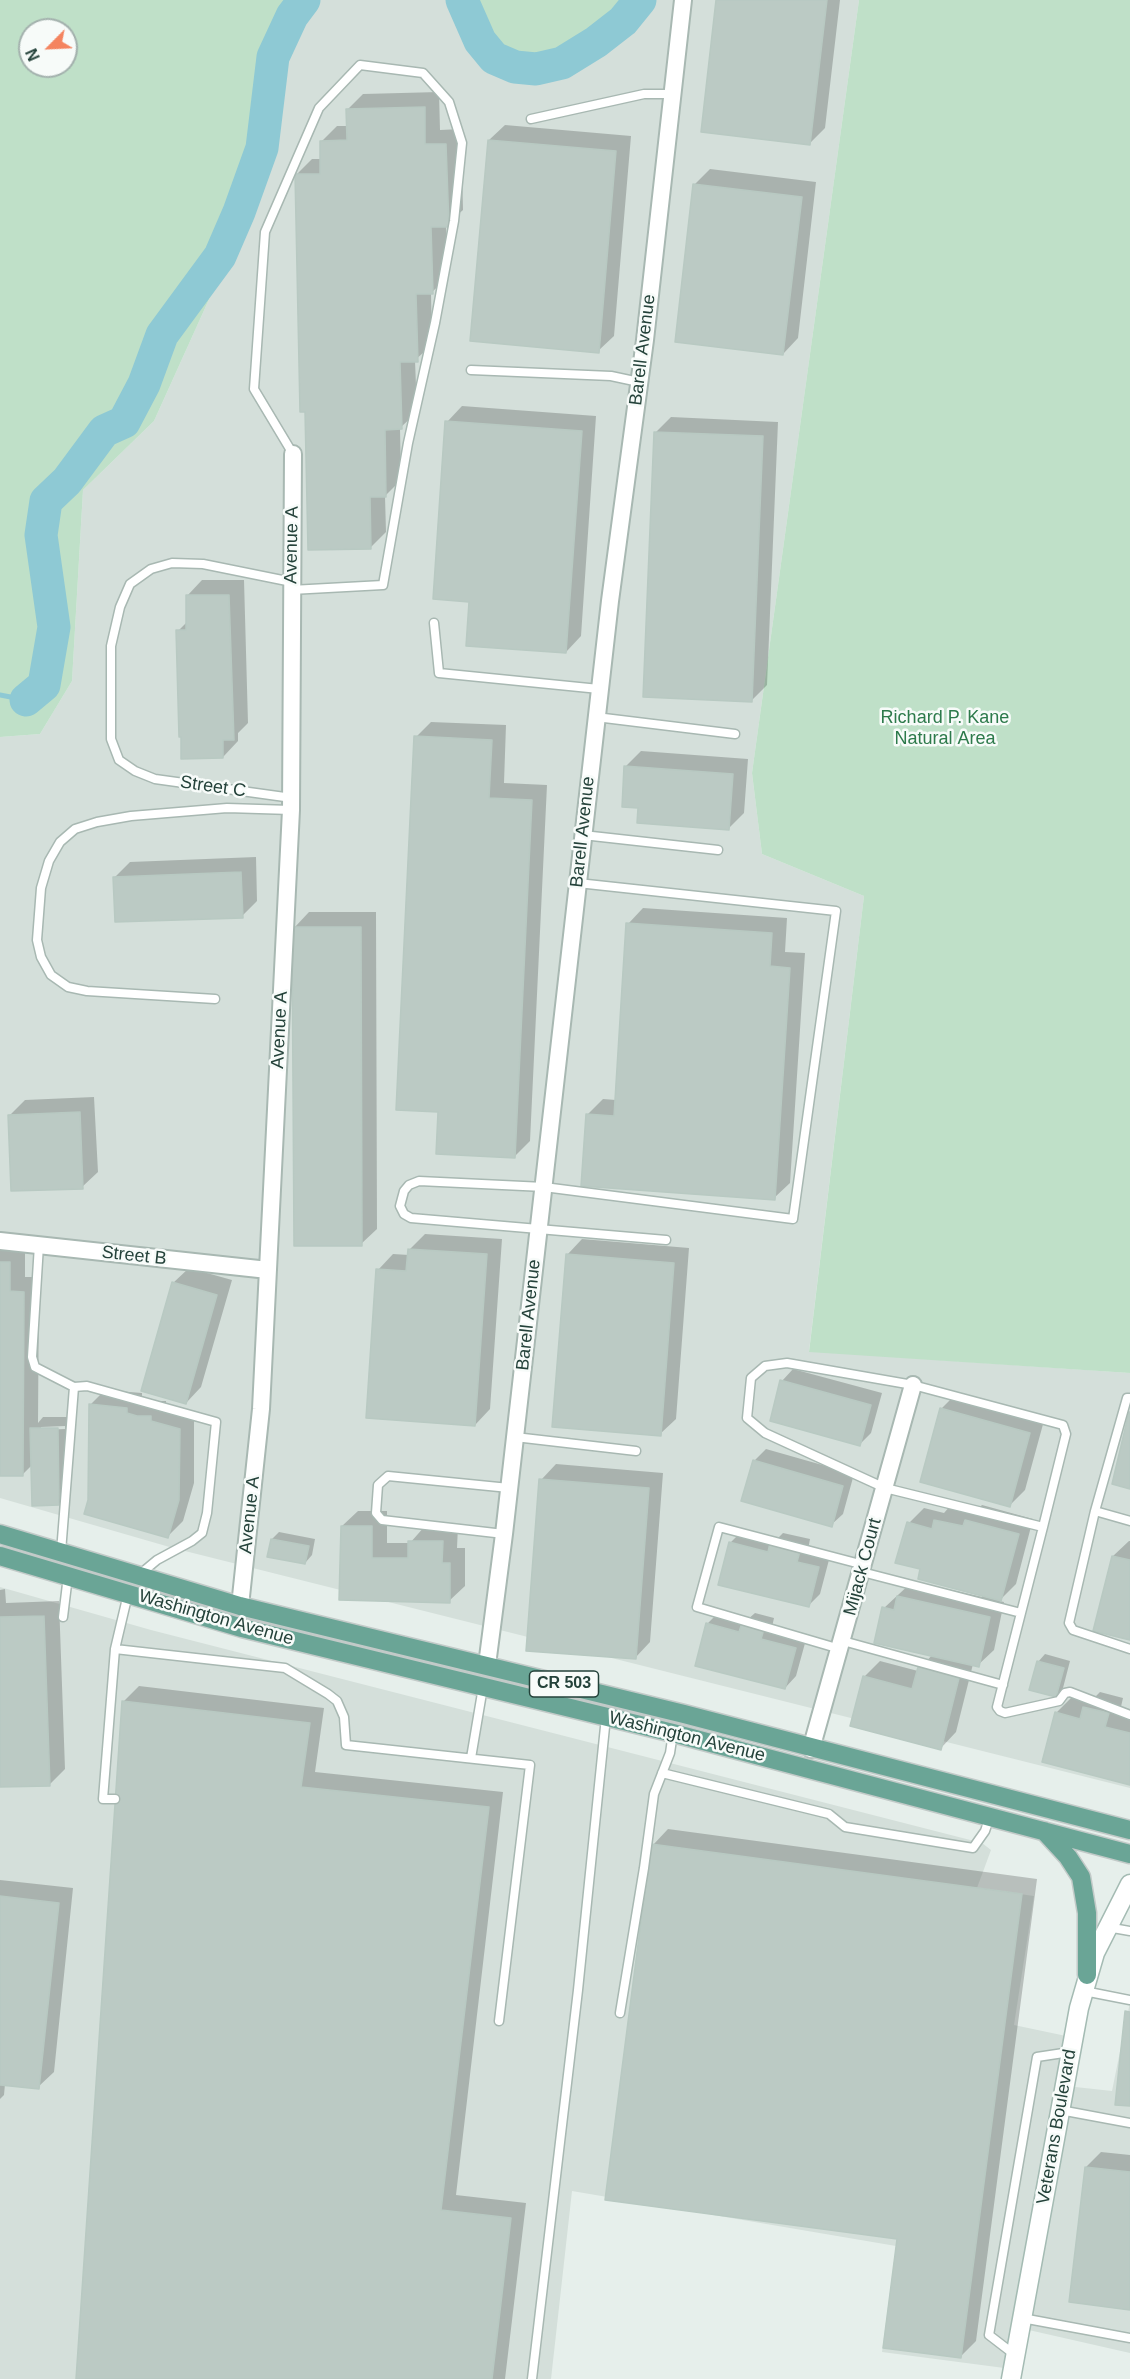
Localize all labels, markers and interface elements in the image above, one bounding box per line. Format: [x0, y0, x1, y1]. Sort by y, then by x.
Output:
north arrow [18, 18, 78, 78]
text: N [23, 46, 43, 63]
street label: Barell Avenue [625, 293, 661, 407]
street label: Avenue A [281, 506, 303, 584]
park label: Richard P. Kane Natural Area [881, 707, 1009, 750]
street label: Street C [179, 772, 247, 802]
street label: Barell Avenue [566, 775, 600, 889]
street label: Avenue A [267, 991, 293, 1069]
street label: Street B [101, 1242, 167, 1270]
street label: Barell Avenue [512, 1258, 546, 1372]
street label: Avenue A [235, 1475, 265, 1555]
street label: Mijack Court [840, 1516, 886, 1618]
street label: Washington Avenue [136, 1586, 296, 1650]
road number: CR 503 [530, 1671, 598, 1697]
street label: Washington Avenue [607, 1707, 767, 1767]
street label: Veterans Boulevard [1033, 2048, 1081, 2206]

